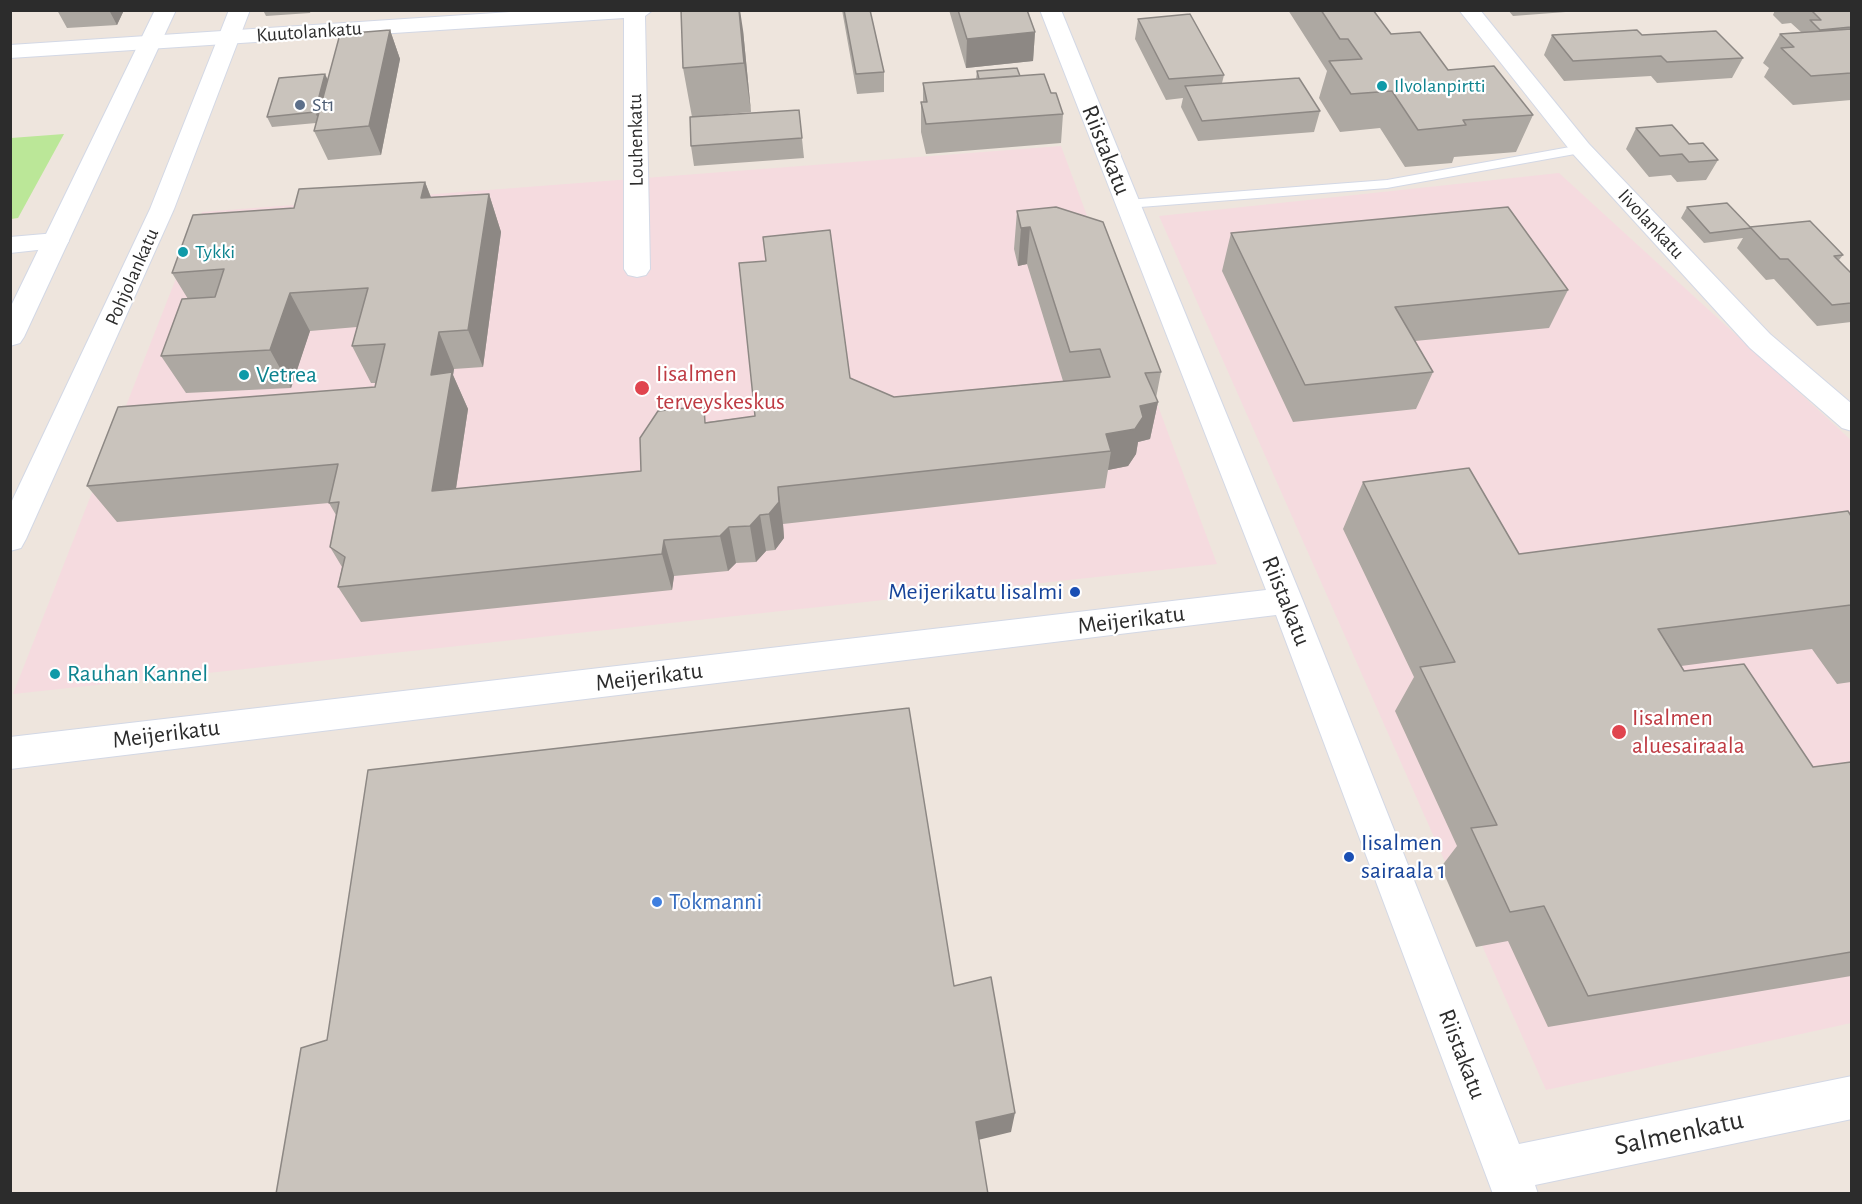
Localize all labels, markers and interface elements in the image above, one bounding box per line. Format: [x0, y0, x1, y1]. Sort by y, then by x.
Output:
street label: Kuutolankatu [255, 16, 363, 48]
place label: Ilvolanpirtti [1394, 74, 1486, 98]
marker: Ilvolanpirtti [1375, 79, 1389, 93]
place label: St1 [312, 93, 335, 117]
street label: Louhenkatu [623, 94, 649, 186]
marker: St1 [293, 98, 307, 112]
street label: Riistakatu [1075, 101, 1137, 199]
street label: Iivolankatu [1613, 184, 1689, 264]
street label: Pohjolankatu [100, 225, 164, 329]
place label: Tykki [195, 240, 235, 264]
marker: Tykki [176, 245, 190, 259]
place label: Iisalmen terveyskeskus [656, 360, 785, 416]
place label: Vetrea [256, 361, 317, 389]
marker: Vetrea [237, 368, 251, 382]
marker: Iisalmen terveyskeskus [633, 379, 651, 397]
street label: Riistakatu [1255, 552, 1317, 650]
place label: Meijerikatu Iisalmi [888, 578, 1063, 606]
marker: Meijerikatu Iisalmi [1068, 585, 1082, 599]
street label: Meijerikatu [1076, 599, 1186, 641]
street label: Meijerikatu [594, 656, 704, 698]
place label: Rauhan Kannel [67, 660, 208, 688]
marker: Rauhan Kannel [48, 667, 62, 681]
place label: Iisalmen aluesairaala [1632, 704, 1745, 760]
street label: Meijerikatu [111, 713, 221, 755]
marker: Iisalmen aluesairaala [1610, 723, 1628, 741]
place label: Iisalmen sairaala 1 [1361, 829, 1446, 885]
marker: Iisalmen sairaala 1 [1342, 850, 1356, 864]
place label: Tokmanni [669, 888, 762, 916]
marker: Tokmanni [650, 895, 664, 909]
street label: Riistakatu [1432, 1005, 1492, 1103]
street label: Salmenkatu [1612, 1103, 1746, 1163]

